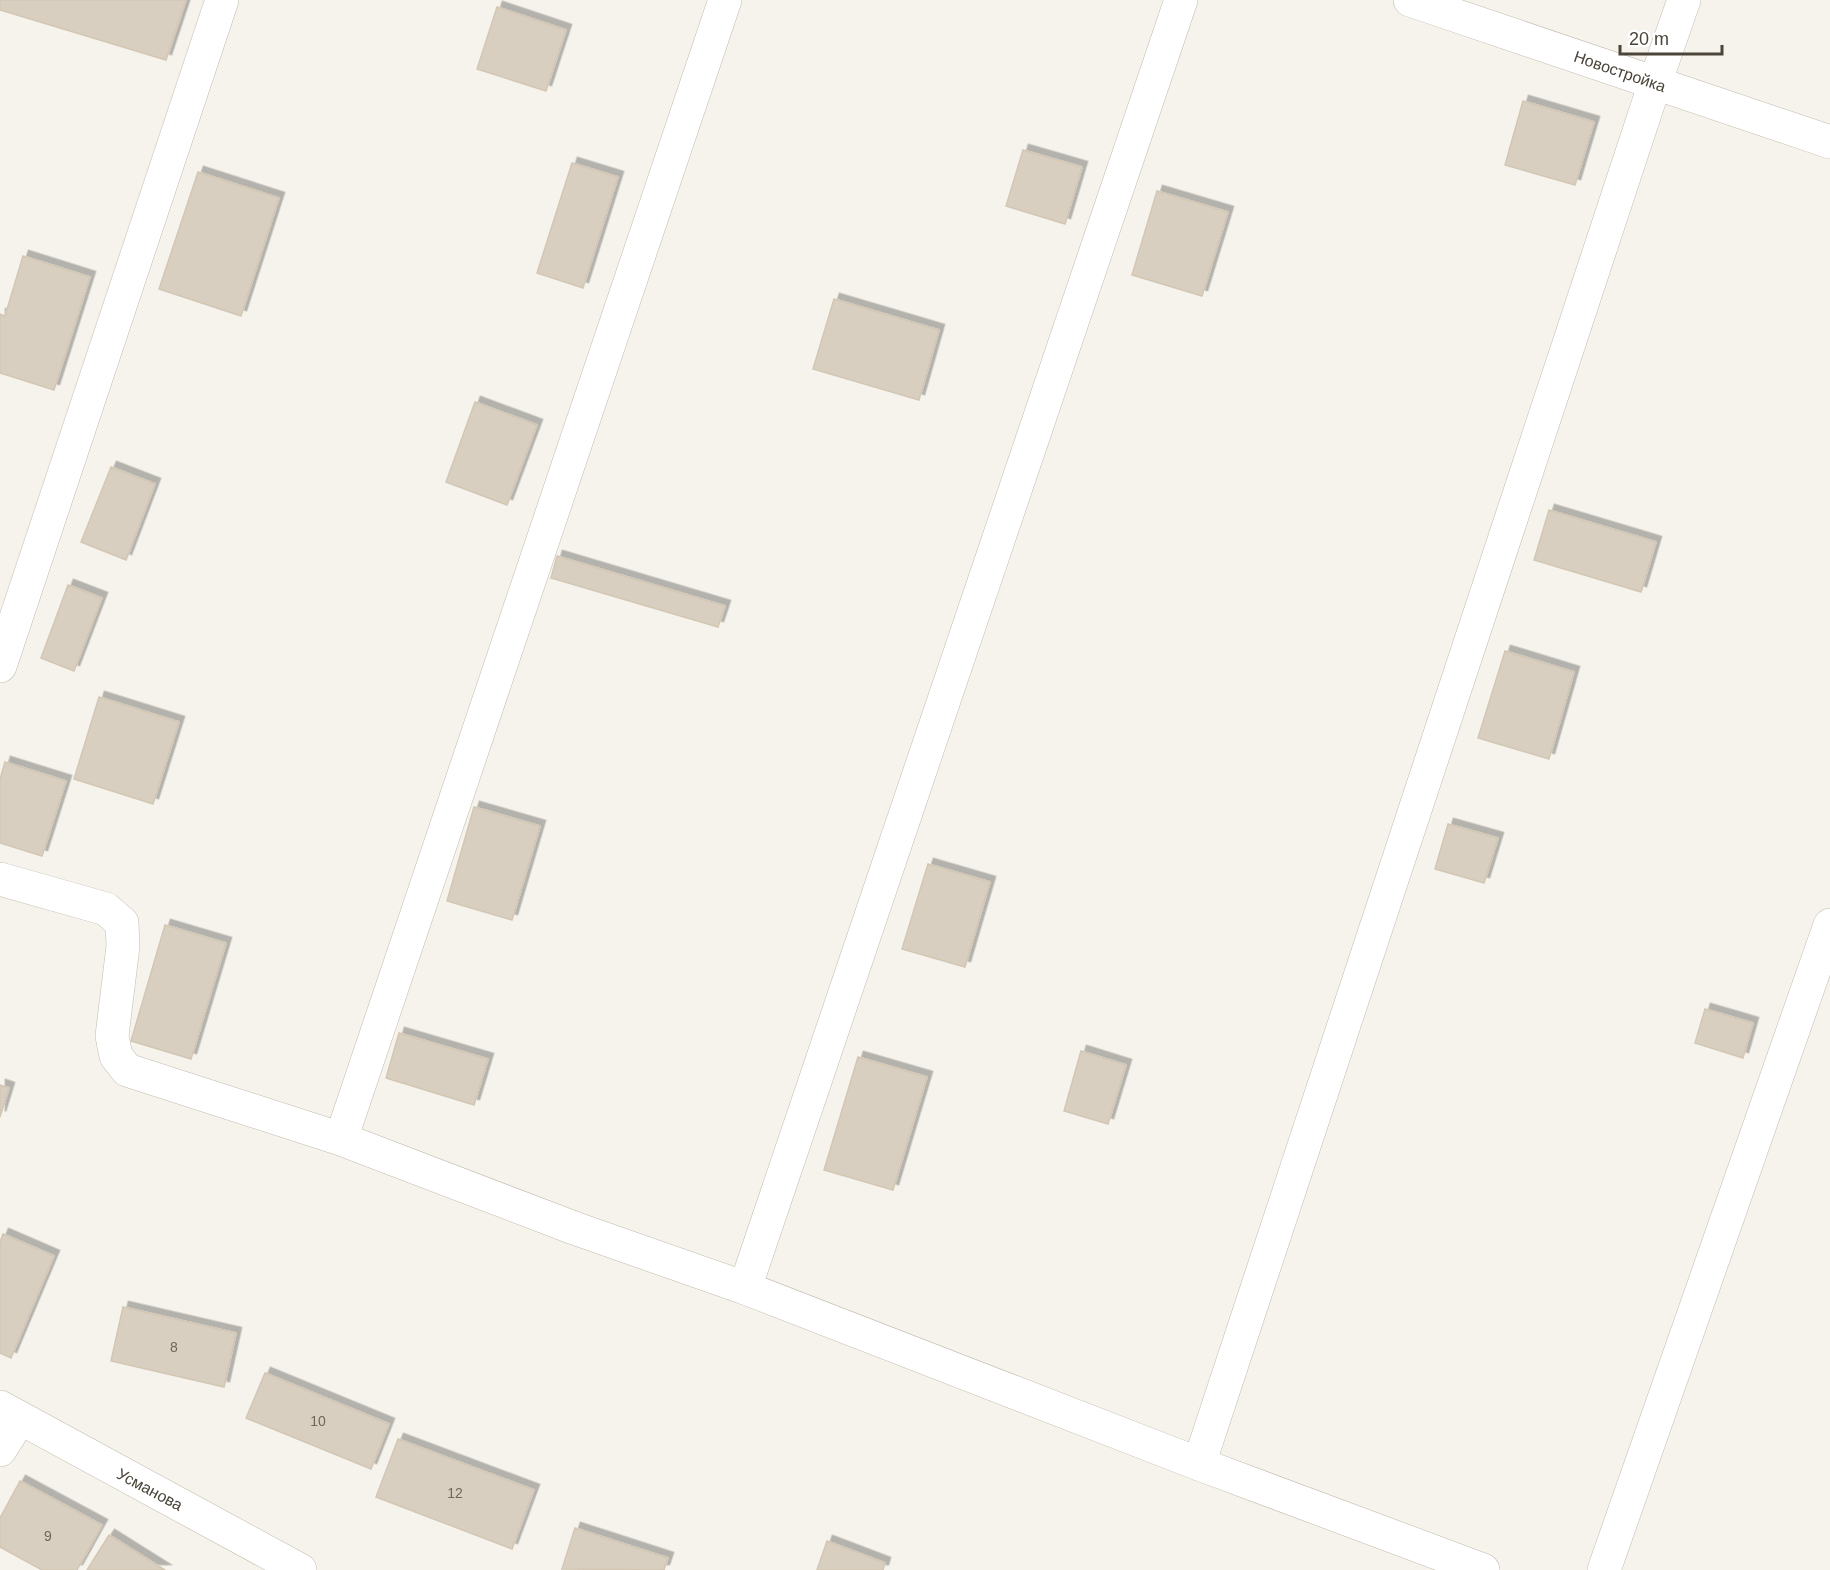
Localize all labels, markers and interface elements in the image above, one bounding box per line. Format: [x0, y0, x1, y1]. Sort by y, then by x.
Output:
scale bar [1620, 18, 1722, 56]
text: 20 m [1629, 29, 1669, 49]
street label: Новостройка [1572, 48, 1668, 95]
house number: 8 [170, 1339, 178, 1355]
house number: 10 [310, 1413, 326, 1429]
street label: Усманова [114, 1465, 186, 1514]
house number: 12 [447, 1485, 463, 1501]
house number: 9 [44, 1528, 52, 1544]

